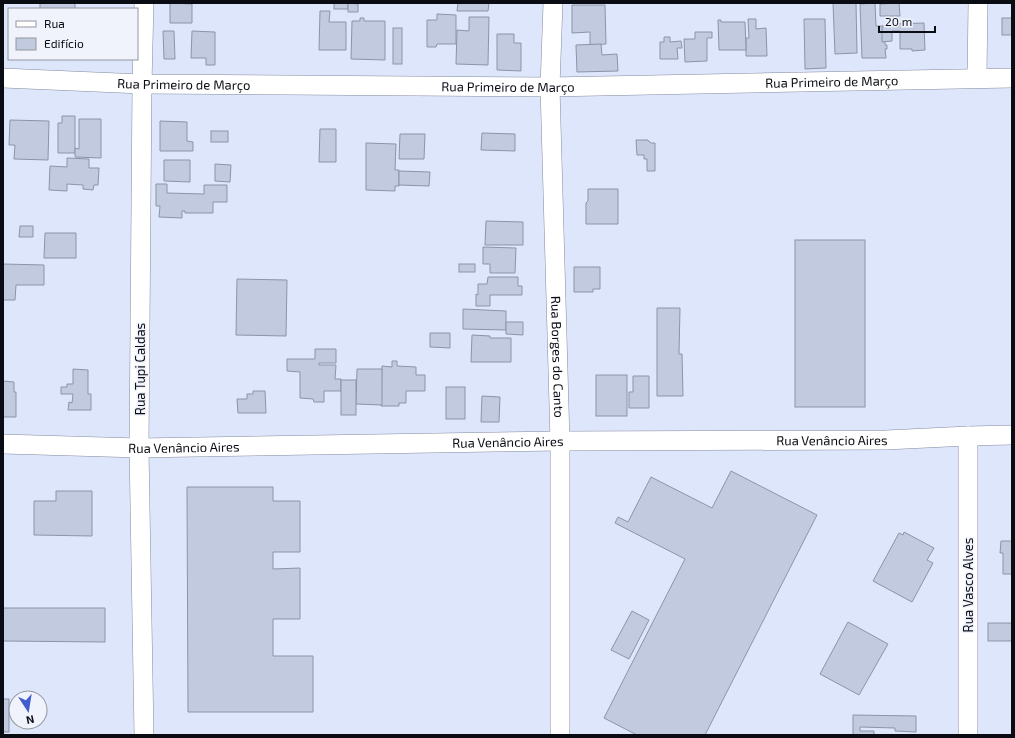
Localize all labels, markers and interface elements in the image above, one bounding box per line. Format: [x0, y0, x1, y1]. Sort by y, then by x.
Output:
legend [8, 8, 138, 60]
scale bar [879, 8, 935, 34]
text: 20 m [885, 14, 912, 28]
text: Rua [44, 16, 65, 30]
text: Edifício [44, 36, 84, 50]
street label: Rua Primeiro de Março [765, 72, 899, 91]
street label: Rua Primeiro de Março [117, 75, 251, 94]
street label: Rua Primeiro de Março [441, 78, 575, 96]
street label: Rua Borges do Canto [548, 296, 567, 418]
street label: Rua Tupi Caldas [132, 323, 148, 415]
street label: Rua Venâncio Aires [776, 432, 888, 448]
street label: Rua Venâncio Aires [452, 433, 564, 451]
street label: Rua Venâncio Aires [128, 438, 240, 456]
street label: Rua Vasco Alves [960, 538, 976, 632]
north arrow [8, 690, 48, 730]
text: N [25, 713, 35, 727]

